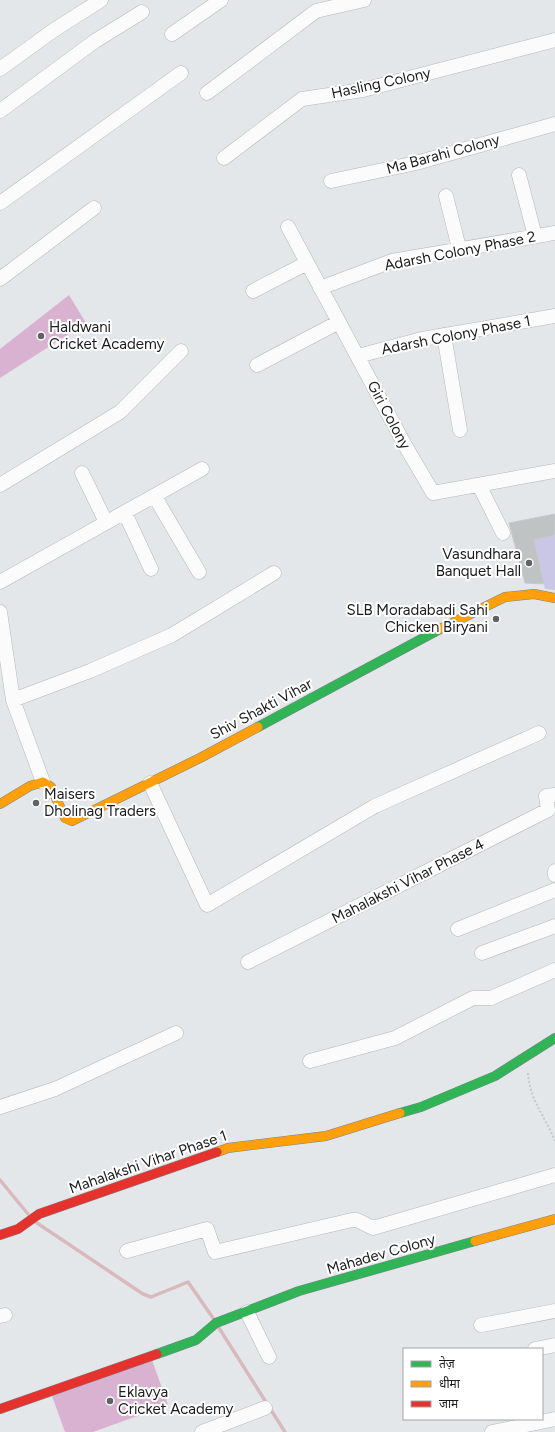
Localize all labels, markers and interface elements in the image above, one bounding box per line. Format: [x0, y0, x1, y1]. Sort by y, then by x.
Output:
street label: Hasling Colony [330, 64, 432, 102]
street label: Ma Barahi Colony [384, 130, 502, 178]
street label: Adarsh Colony Phase 2 [383, 227, 537, 275]
street label: Adarsh Colony Phase 1 [380, 312, 532, 358]
place label: Haldwani Cricket Academy [49, 318, 165, 353]
marker: Haldwani Cricket Academy [36, 331, 46, 341]
street label: Giri Colony [363, 378, 415, 452]
place label: Vasundhara Banquet Hall [436, 545, 521, 580]
marker: Vasundhara Banquet Hall [524, 558, 534, 568]
place label: SLB Moradabadi Sahi Chicken Biryani [346, 601, 488, 636]
marker: SLB Moradabadi Sahi Chicken Biryani [491, 614, 501, 624]
street label: Shiv Shakti Vihar [207, 675, 315, 743]
place label: Maisers Dholinag Traders [44, 785, 156, 820]
marker: Maisers Dholinag Traders [31, 798, 41, 808]
street label: Mahalakshi Vihar Phase 4 [329, 835, 487, 927]
street label: Mahalakshi Vihar Phase 1 [67, 1127, 229, 1197]
street label: Mahadev Colony [325, 1230, 438, 1278]
legend [403, 1348, 543, 1420]
text: तेज़ [439, 1356, 456, 1371]
text: धीमा [439, 1376, 461, 1391]
place label: Eklavya Cricket Academy [118, 1383, 234, 1418]
marker: Eklavya Cricket Academy [105, 1396, 115, 1406]
text: जाम [439, 1397, 459, 1411]

